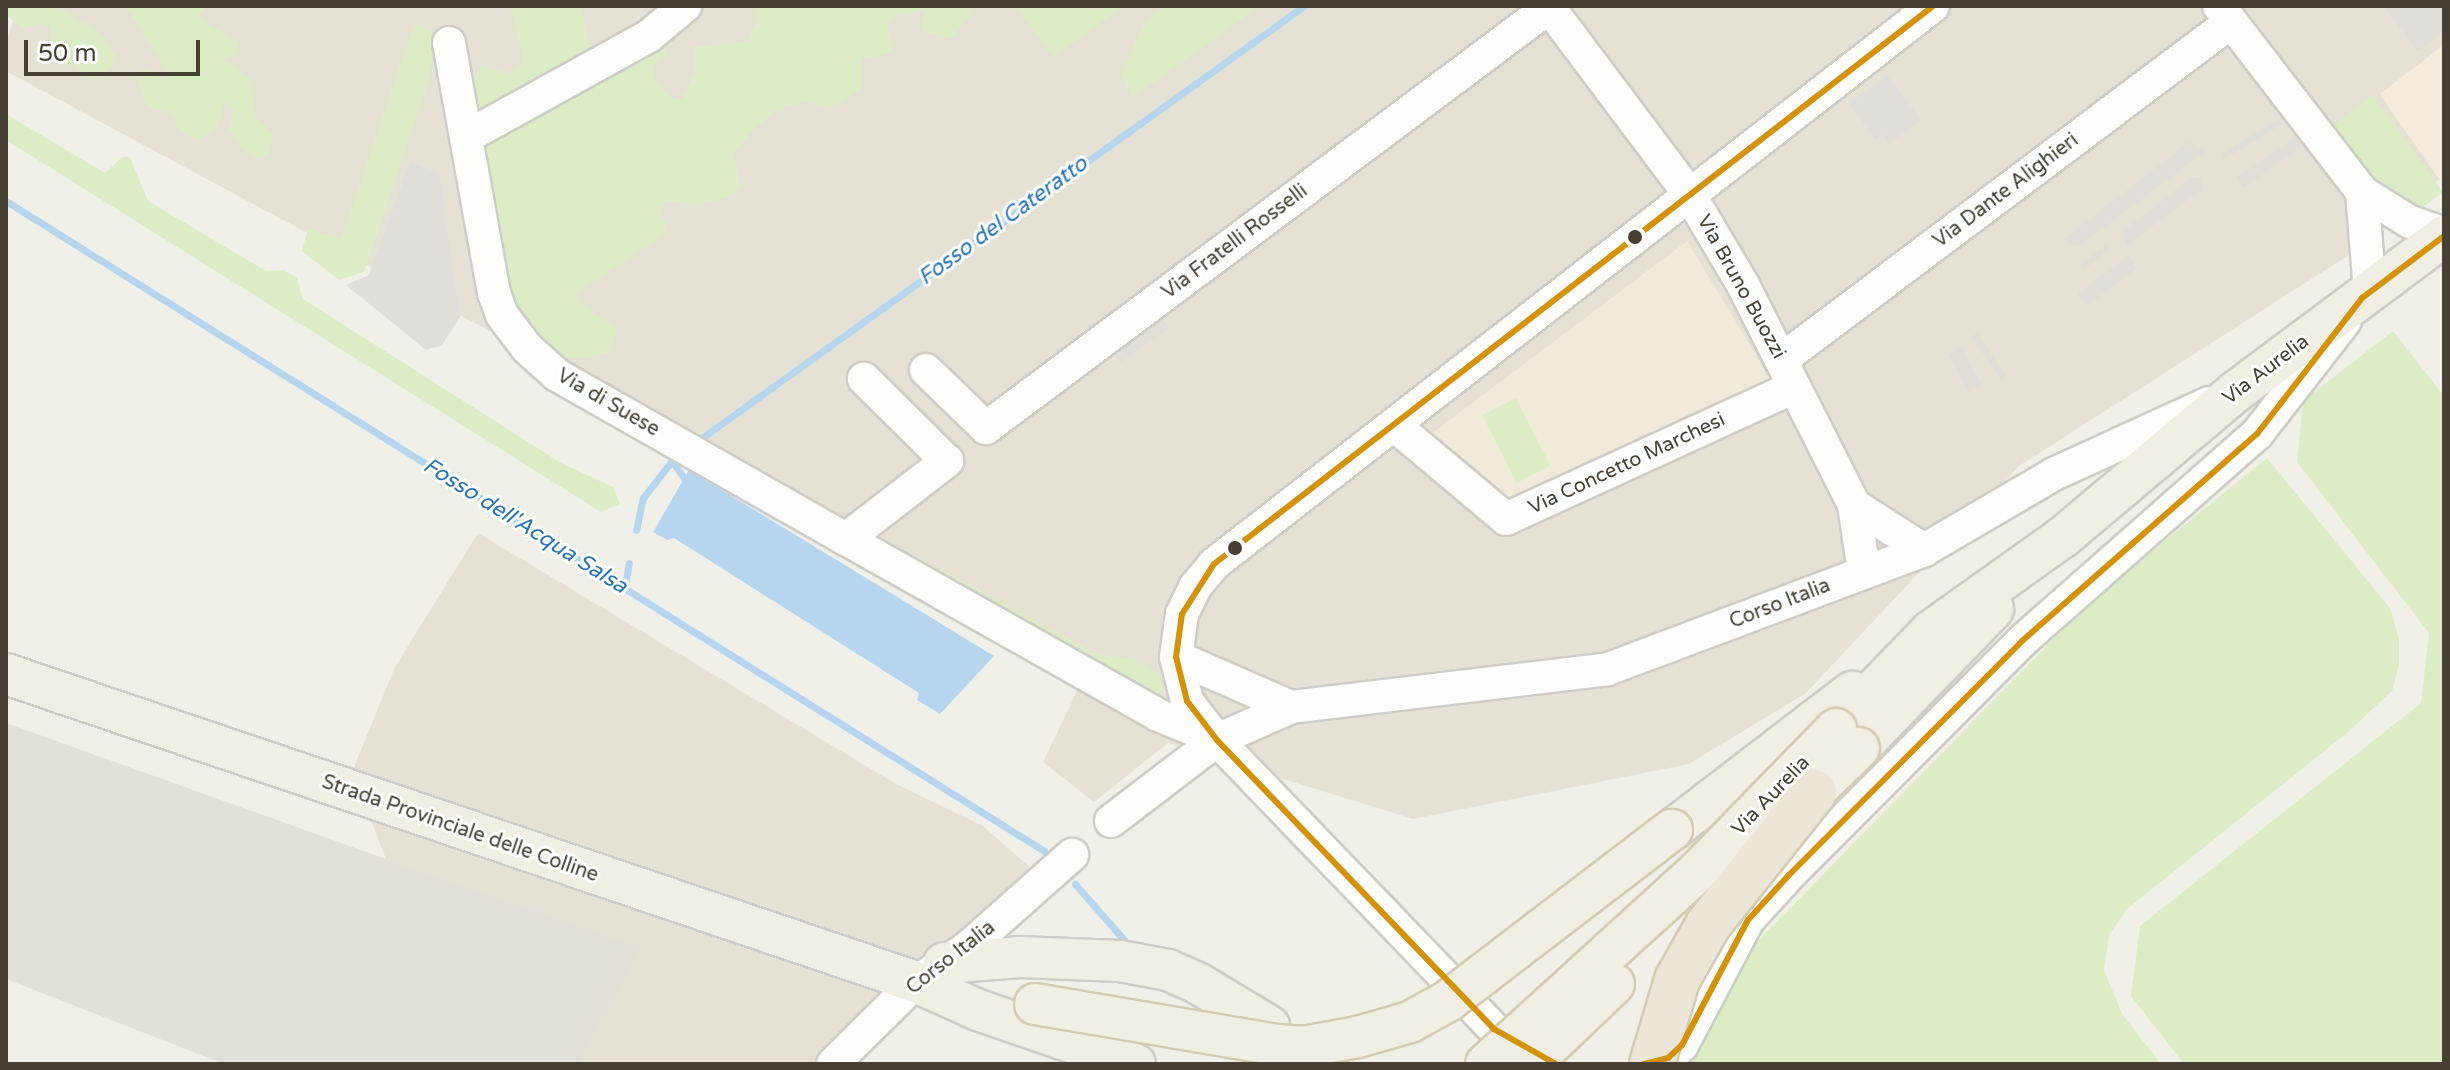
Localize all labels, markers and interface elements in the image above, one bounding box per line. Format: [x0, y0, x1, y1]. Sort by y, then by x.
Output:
scale bar [28, 24, 204, 74]
text: 50 m [38, 39, 96, 68]
street label: Via Dante Alighieri [1929, 129, 2083, 253]
water label: Fosso del Cateratto [913, 151, 1093, 291]
street label: Via Fratelli Rosselli [1157, 179, 1313, 305]
street label: Via Bruno Buozzi [1691, 211, 1791, 363]
unlabelled marker [1627, 229, 1643, 245]
street label: Via Aurelia [2218, 330, 2314, 410]
street label: Via di Suese [552, 364, 664, 442]
street label: Via Concetto Marchesi [1525, 408, 1729, 520]
water label: Fosso dell'Acqua Salsa [418, 452, 632, 600]
unlabelled marker [1227, 540, 1243, 556]
street label: Corso Italia [1726, 574, 1834, 634]
street label: Via Aurelia [1727, 751, 1815, 841]
street label: Strada Provinciale delle Colline [319, 770, 601, 888]
street label: Corso Italia [902, 916, 1000, 1000]

